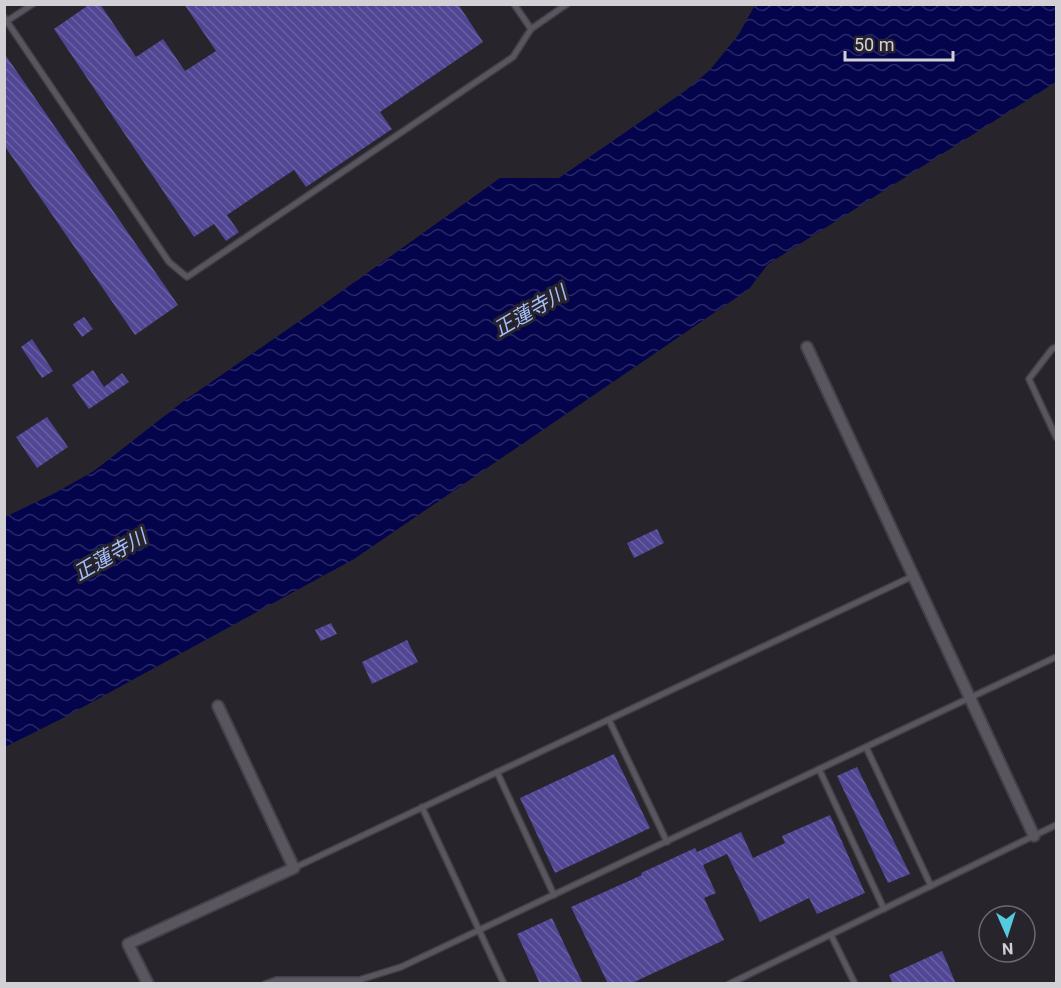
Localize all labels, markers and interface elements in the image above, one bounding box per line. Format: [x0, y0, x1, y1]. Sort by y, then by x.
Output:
scale bar [845, 24, 953, 62]
text: 50 m [854, 34, 894, 55]
water label: 正蓮寺川 [489, 280, 572, 341]
water label: 正蓮寺川 [69, 524, 152, 585]
north arrow [977, 904, 1037, 964]
text: N [1002, 939, 1014, 958]

